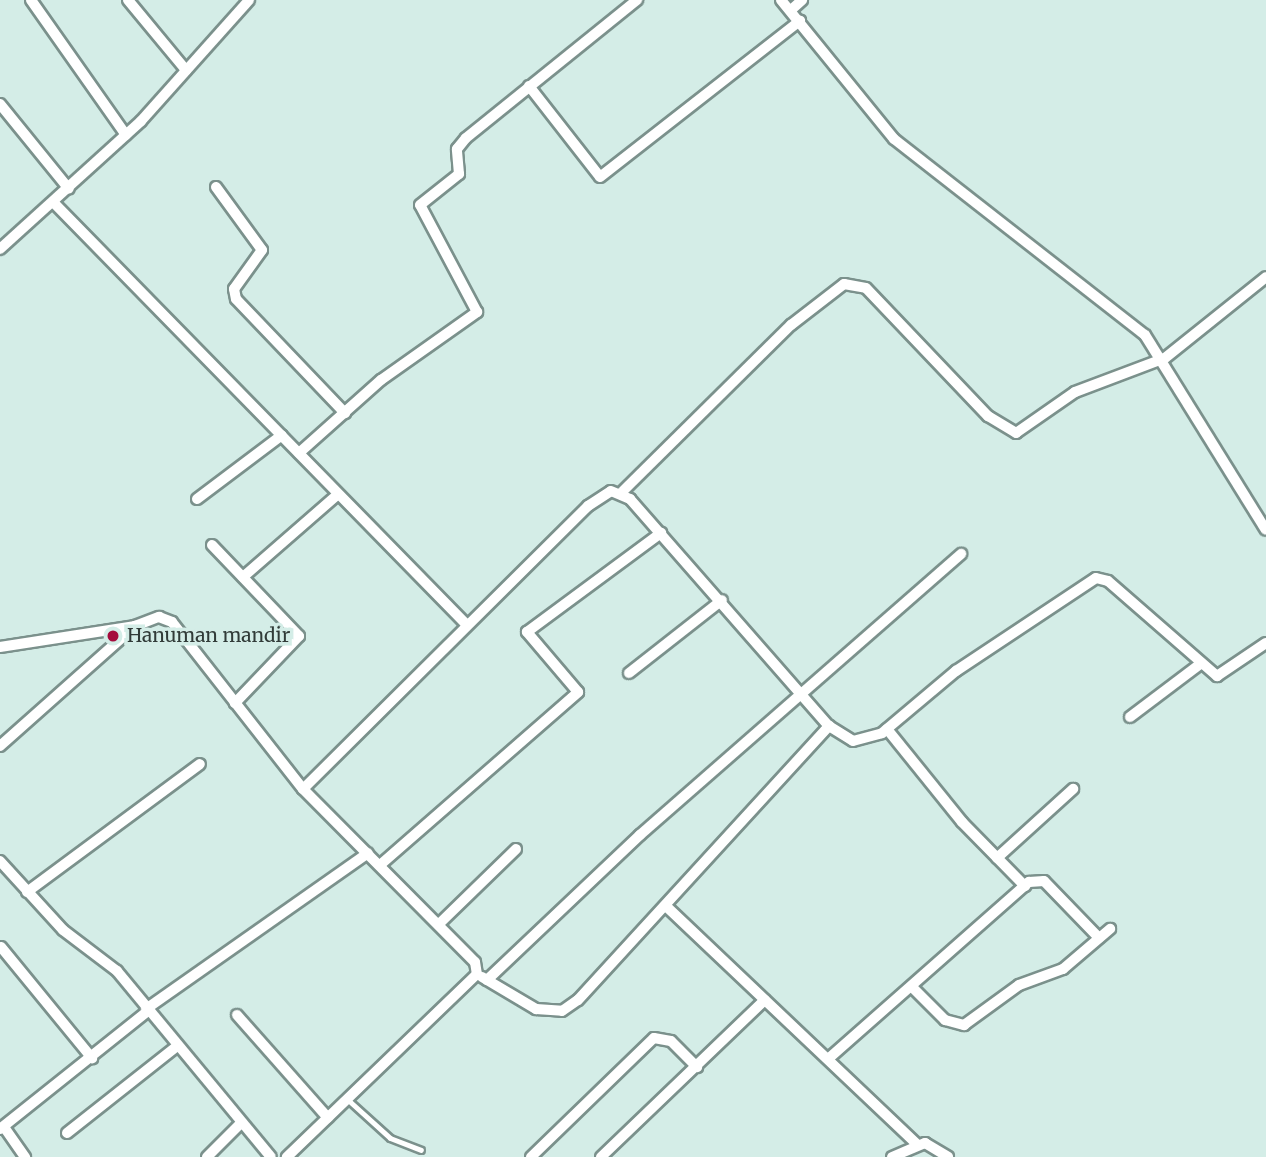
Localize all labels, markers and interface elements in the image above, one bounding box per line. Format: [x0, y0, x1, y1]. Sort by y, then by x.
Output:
place label: Hanuman mandir [127, 625, 290, 647]
marker: Hanuman mandir [105, 628, 121, 644]

